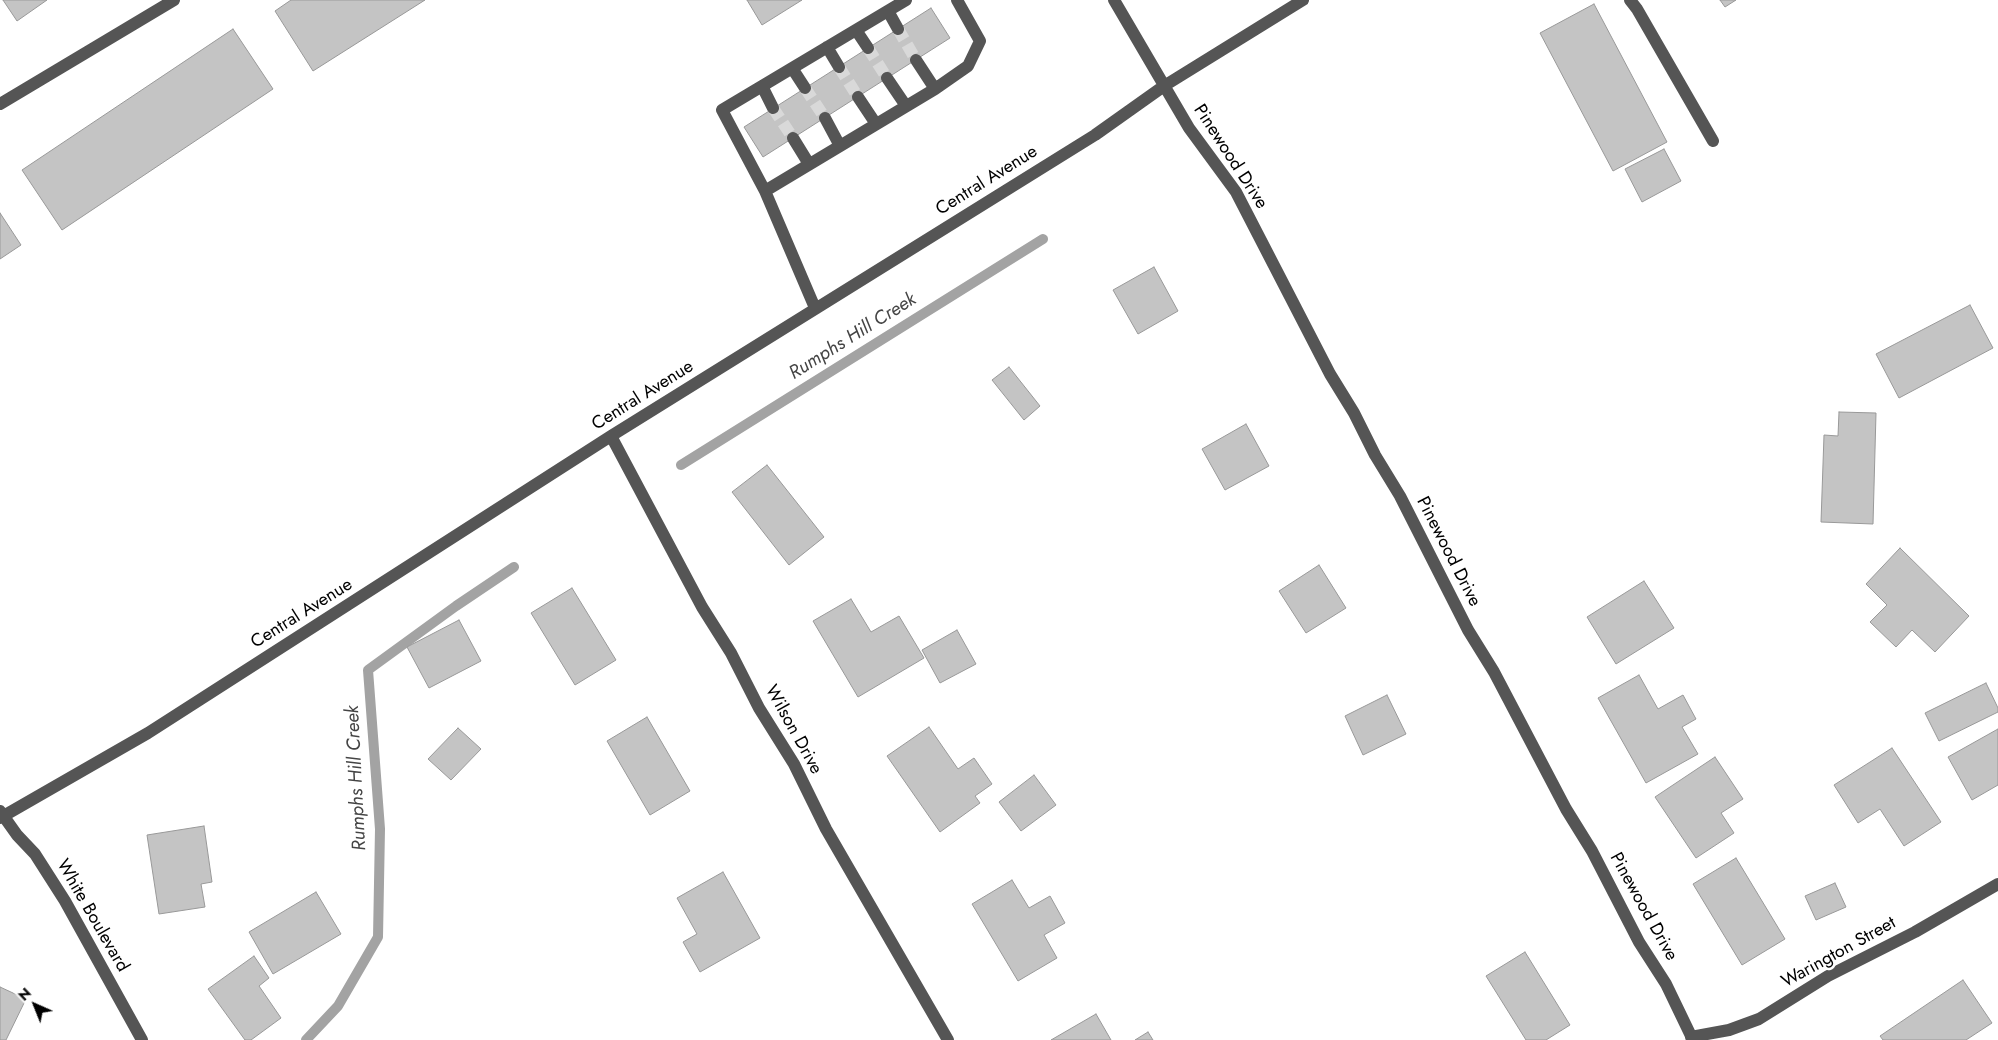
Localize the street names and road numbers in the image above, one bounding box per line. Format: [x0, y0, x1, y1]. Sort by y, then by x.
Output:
street label: Pinewood Drive [1188, 101, 1272, 213]
street label: Central Avenue [932, 141, 1042, 221]
street label: Central Avenue [588, 356, 698, 436]
street label: Pinewood Drive [1411, 494, 1485, 610]
street label: Central Avenue [247, 574, 357, 654]
street label: Wilson Drive [760, 682, 826, 778]
street label: Pinewood Drive [1604, 849, 1682, 965]
street label: White Boulevard [51, 856, 133, 976]
street label: Warington Street [1778, 913, 1900, 993]

